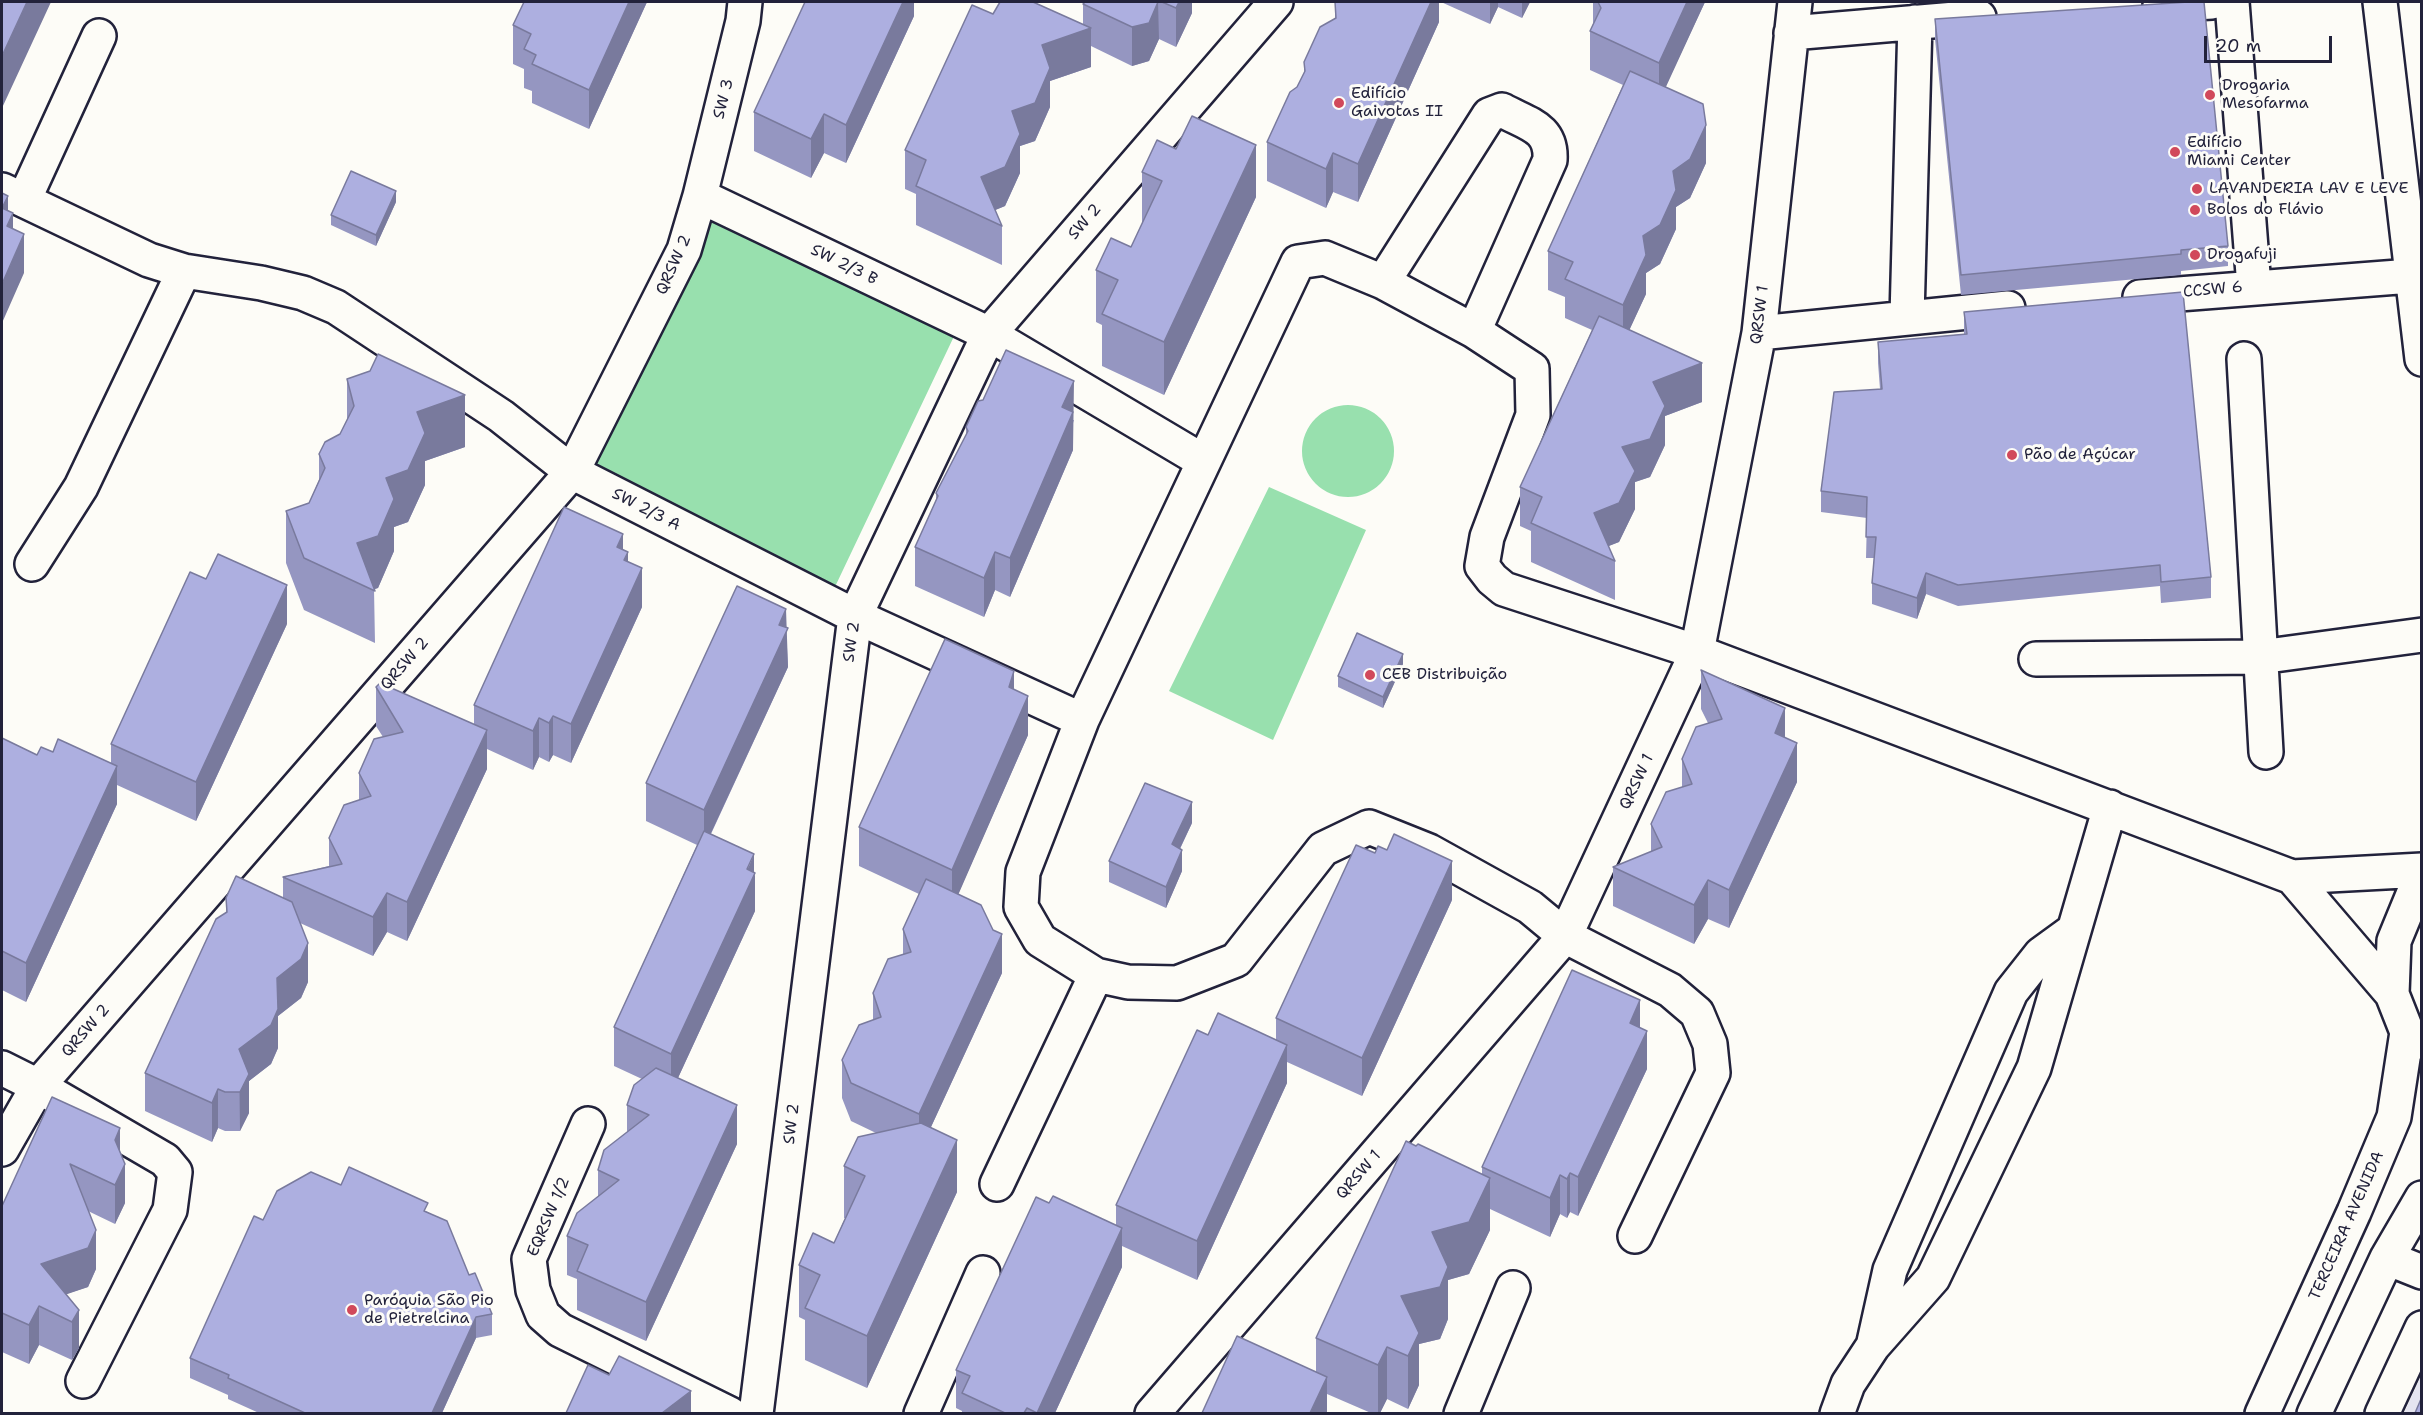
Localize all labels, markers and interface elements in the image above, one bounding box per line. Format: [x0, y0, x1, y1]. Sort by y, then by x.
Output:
scale bar [2207, 24, 2334, 62]
text: 20 m [2215, 34, 2261, 58]
place label: Drogaria Mesofarma [2222, 76, 2309, 114]
street label: SW 3 [710, 77, 738, 121]
place label: Edifício Gaivotas II [1351, 84, 1443, 122]
marker: Drogaria Mesofarma [2203, 88, 2217, 102]
marker: Edifício Gaivotas II [1332, 96, 1346, 110]
place label: Edifício Miami Center [2187, 133, 2291, 171]
marker: Edifício Miami Center [2168, 145, 2182, 159]
place label: LAVANDERIA LAV E LEVE [2209, 179, 2409, 199]
marker: LAVANDERIA LAV E LEVE [2190, 182, 2204, 196]
street label: SW 2 [1064, 200, 1106, 244]
place label: Bolos do Flávio [2207, 200, 2324, 220]
marker: Bolos do Flávio [2188, 203, 2202, 217]
street label: QRSW 2 [652, 232, 696, 298]
street label: SW 2/3 B [807, 241, 881, 289]
place label: Drogafuji [2207, 245, 2277, 265]
marker: Drogafuji [2188, 248, 2202, 262]
street label: CCSW 6 [2182, 278, 2244, 302]
street label: QRSW 1 [1747, 285, 1773, 345]
place label: Pão de Açúcar [2024, 445, 2136, 465]
marker: Pão de Açúcar [2005, 448, 2019, 462]
street label: SW 2/3 A [609, 485, 683, 535]
street label: SW 2 [840, 620, 864, 664]
street label: QRSW 2 [377, 634, 433, 694]
place label: CEB Distribuição [1382, 665, 1507, 685]
marker: CEB Distribuição [1363, 668, 1377, 682]
street label: QRSW 1 [1616, 751, 1658, 813]
street label: QRSW 2 [58, 1001, 114, 1061]
street label: SW 2 [780, 1103, 804, 1145]
street label: QRSW 1 [1332, 1146, 1386, 1204]
street label: TERCEIRA AVENIDA [2305, 1149, 2389, 1303]
street label: EQRSW 1/2 [524, 1174, 574, 1260]
place label: Paróquia São Pio de Pietrelcina [364, 1291, 494, 1329]
marker: Paróquia São Pio de Pietrelcina [345, 1303, 359, 1317]

